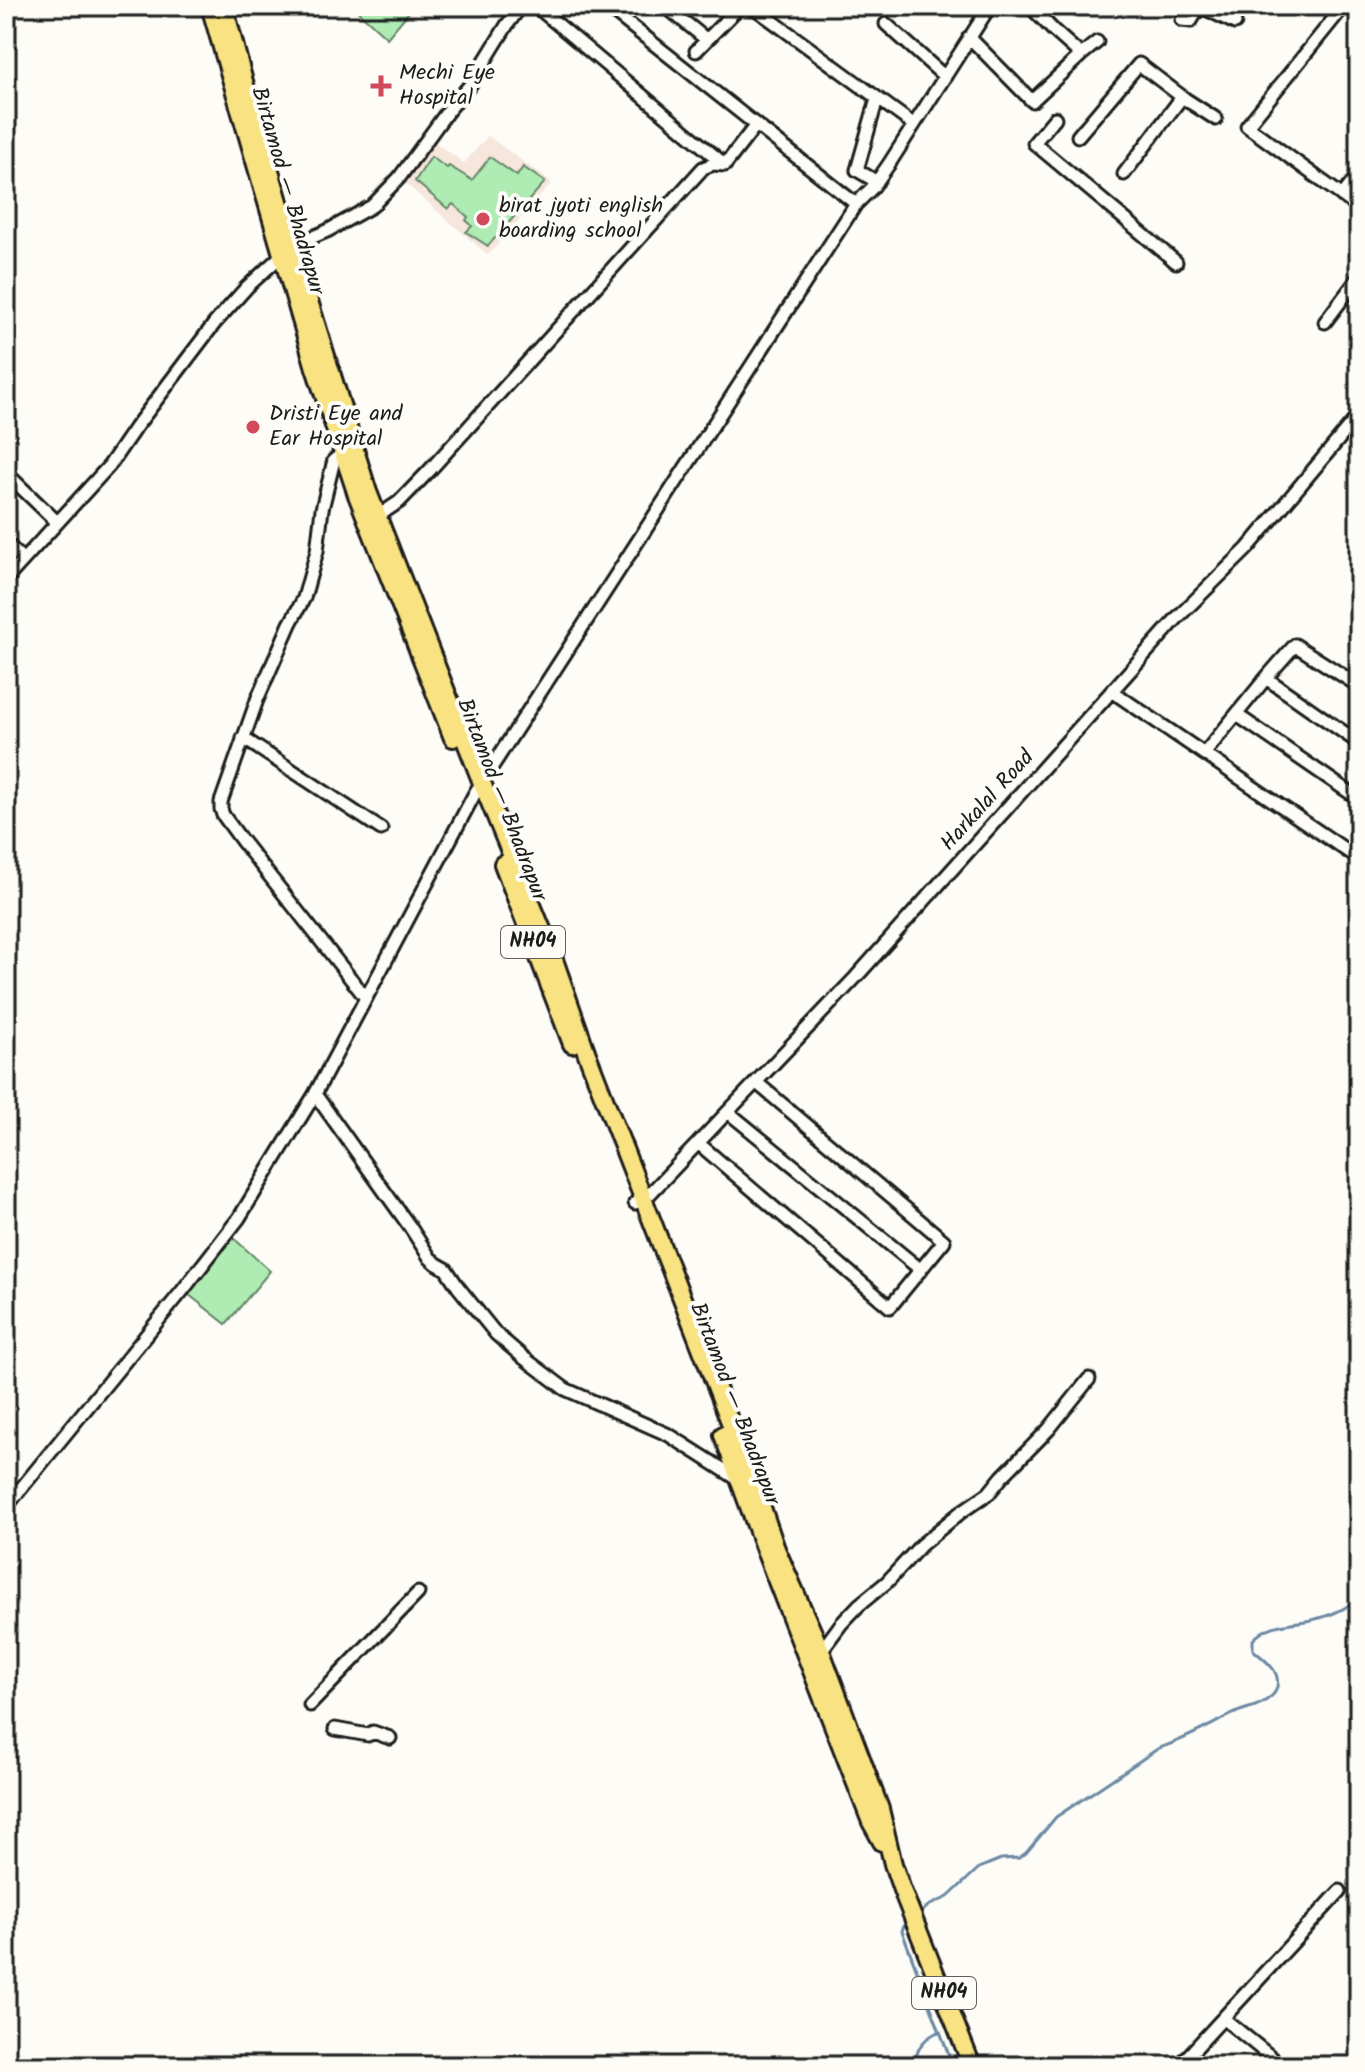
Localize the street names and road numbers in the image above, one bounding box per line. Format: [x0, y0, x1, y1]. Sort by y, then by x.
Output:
street label: Birtamod — Bhadrapur [241, 83, 334, 301]
street label: Birtamod — Bhadrapur [446, 693, 556, 908]
street label: Harkalal Road [932, 741, 1044, 860]
road number: NH04 [501, 926, 565, 958]
street label: Birtamod — Bhadrapur [679, 1297, 789, 1512]
road number: NH04 [912, 1977, 976, 2009]

